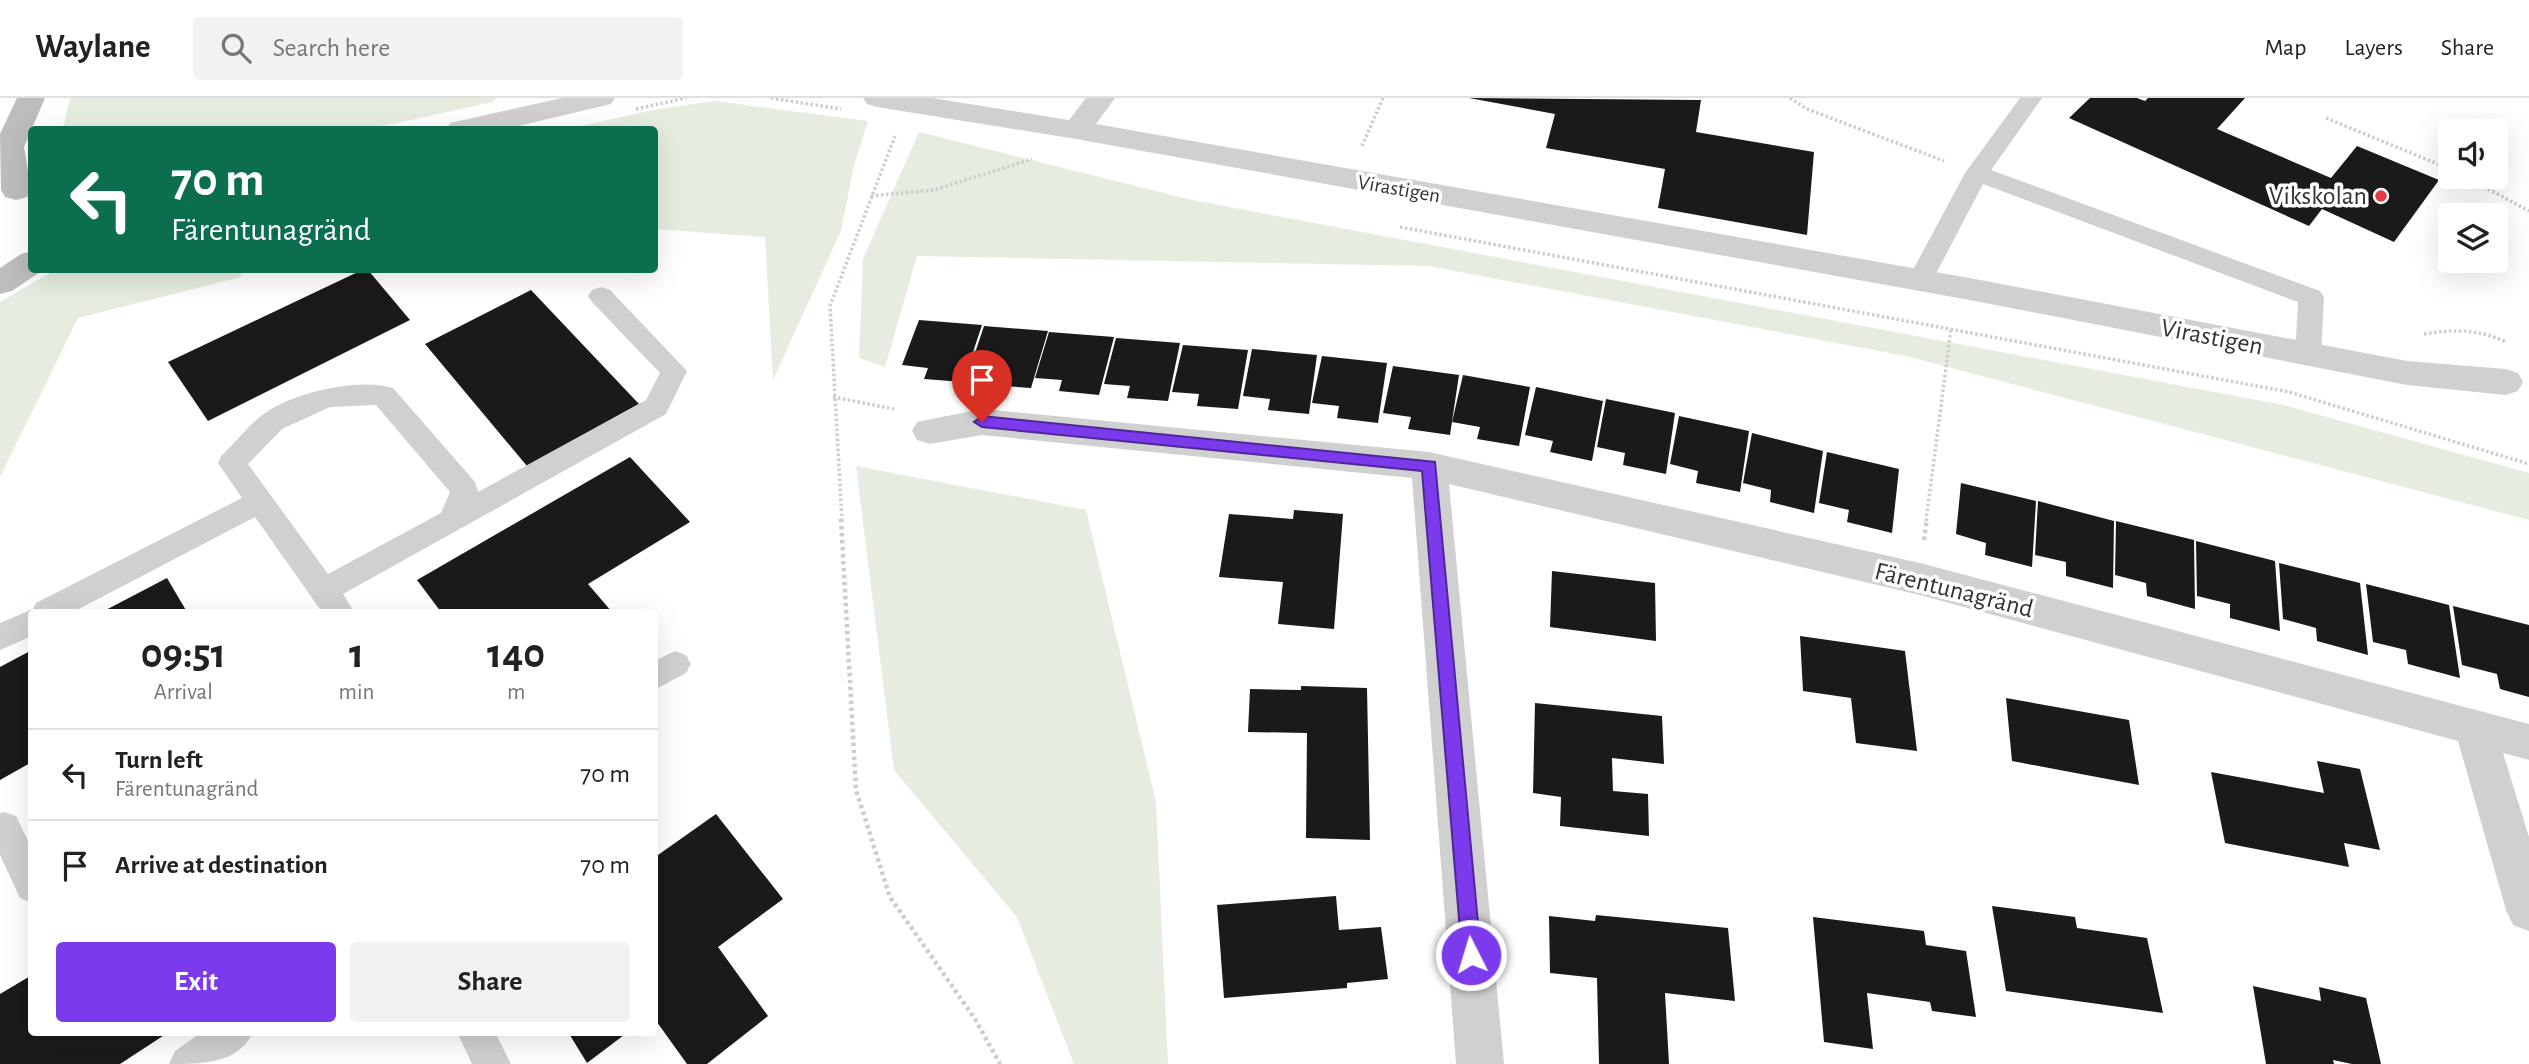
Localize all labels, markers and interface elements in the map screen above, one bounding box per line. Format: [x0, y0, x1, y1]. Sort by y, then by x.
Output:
search box [193, 17, 683, 80]
icon: search [217, 29, 255, 67]
text: Waylane [35, 31, 151, 64]
text: Search here [273, 35, 390, 61]
text: Map [2264, 36, 2306, 60]
text: Layers [2344, 36, 2403, 60]
text: Share [2441, 36, 2494, 60]
map controls [2438, 119, 2508, 273]
button: sound [2438, 119, 2508, 189]
icon: left [56, 154, 147, 245]
text: 70 m [171, 156, 265, 205]
street label: Virastigen [1356, 171, 1442, 207]
place label: Vikskolan [2269, 183, 2367, 209]
marker: Vikskolan [2373, 188, 2389, 204]
button: layers [2438, 203, 2508, 273]
text: Färentunagränd [171, 214, 371, 246]
street label: Virastigen [2159, 314, 2265, 360]
pin [952, 350, 1012, 422]
icon: arrive [963, 361, 1001, 399]
street label: Färentunagränd [1872, 558, 2036, 622]
text: 09:51 [141, 633, 226, 675]
text: 1 [349, 633, 364, 675]
text: 140 [487, 633, 545, 675]
text: Arrival [154, 681, 213, 704]
text: min [339, 681, 374, 704]
text: m [507, 681, 525, 704]
text: Turn left [115, 747, 203, 773]
icon: left [56, 756, 94, 794]
text: 70 m [580, 761, 630, 787]
text: Färentunagränd [115, 778, 259, 801]
icon: arrive [56, 847, 94, 885]
text: Arrive at destination [115, 852, 328, 878]
text: 70 m [580, 852, 630, 878]
position arrow [1434, 918, 1508, 992]
button: Exit [56, 942, 336, 1022]
button: Share [350, 942, 630, 1022]

